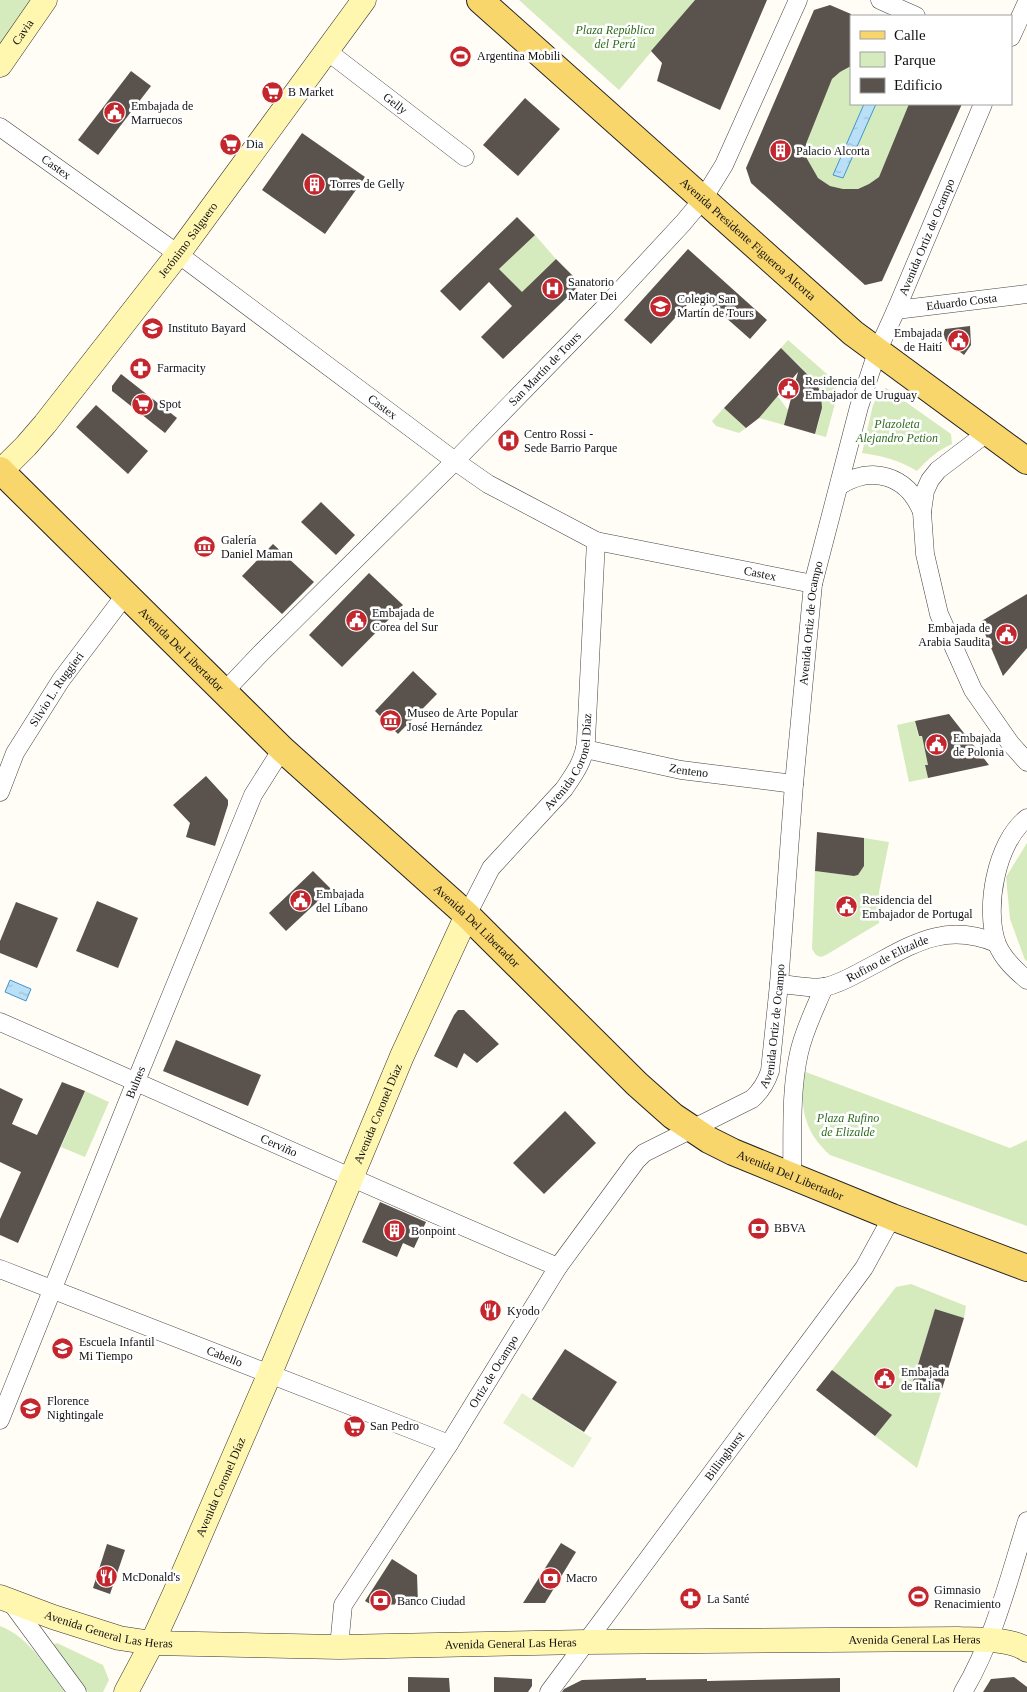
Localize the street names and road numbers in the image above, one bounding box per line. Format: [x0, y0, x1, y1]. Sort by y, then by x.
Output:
street label: Cavia [9, 16, 37, 48]
street label: Gelly [380, 90, 410, 117]
street label: Castex [39, 152, 74, 182]
street label: Avenida Presidente Figueroa Alcorta [677, 175, 819, 304]
street label: Avenida Ortiz de Ocampo [896, 177, 958, 298]
street label: Jerónimo Salguero [155, 199, 221, 280]
street label: Eduardo Costa [925, 291, 998, 313]
street label: San Martín de Tours [506, 329, 584, 409]
street label: Castex [365, 391, 400, 422]
street label: Avenida Ortiz de Ocampo [796, 559, 826, 686]
street label: Castex [743, 563, 777, 584]
street label: Avenida Del Libertador [136, 604, 227, 694]
street label: Silvio L. Ruggieri [26, 649, 87, 729]
street label: Avenida Coronel Díaz [541, 713, 594, 813]
street label: Zenteno [668, 761, 709, 780]
street label: Avenida Del Libertador [431, 882, 523, 970]
street label: Rufino de Elizalde [844, 932, 930, 985]
street label: Avenida Ortiz de Ocampo [756, 963, 787, 1091]
street label: Avenida Coronel Díaz [351, 1062, 405, 1166]
street label: Bulnes [123, 1064, 148, 1100]
street label: Cerviño [258, 1131, 299, 1160]
street label: Avenida Del Libertador [735, 1147, 846, 1203]
street label: Ortiz de Ocampo [466, 1333, 521, 1410]
street label: Cabello [205, 1343, 244, 1370]
street label: Billinghurst [702, 1428, 747, 1483]
street label: Avenida Coronel Díaz [193, 1435, 248, 1539]
street label: Avenida General Las Heras [42, 1607, 173, 1650]
street label: Avenida General Las Heras [848, 1632, 981, 1647]
street label: Avenida General Las Heras [444, 1635, 577, 1652]

